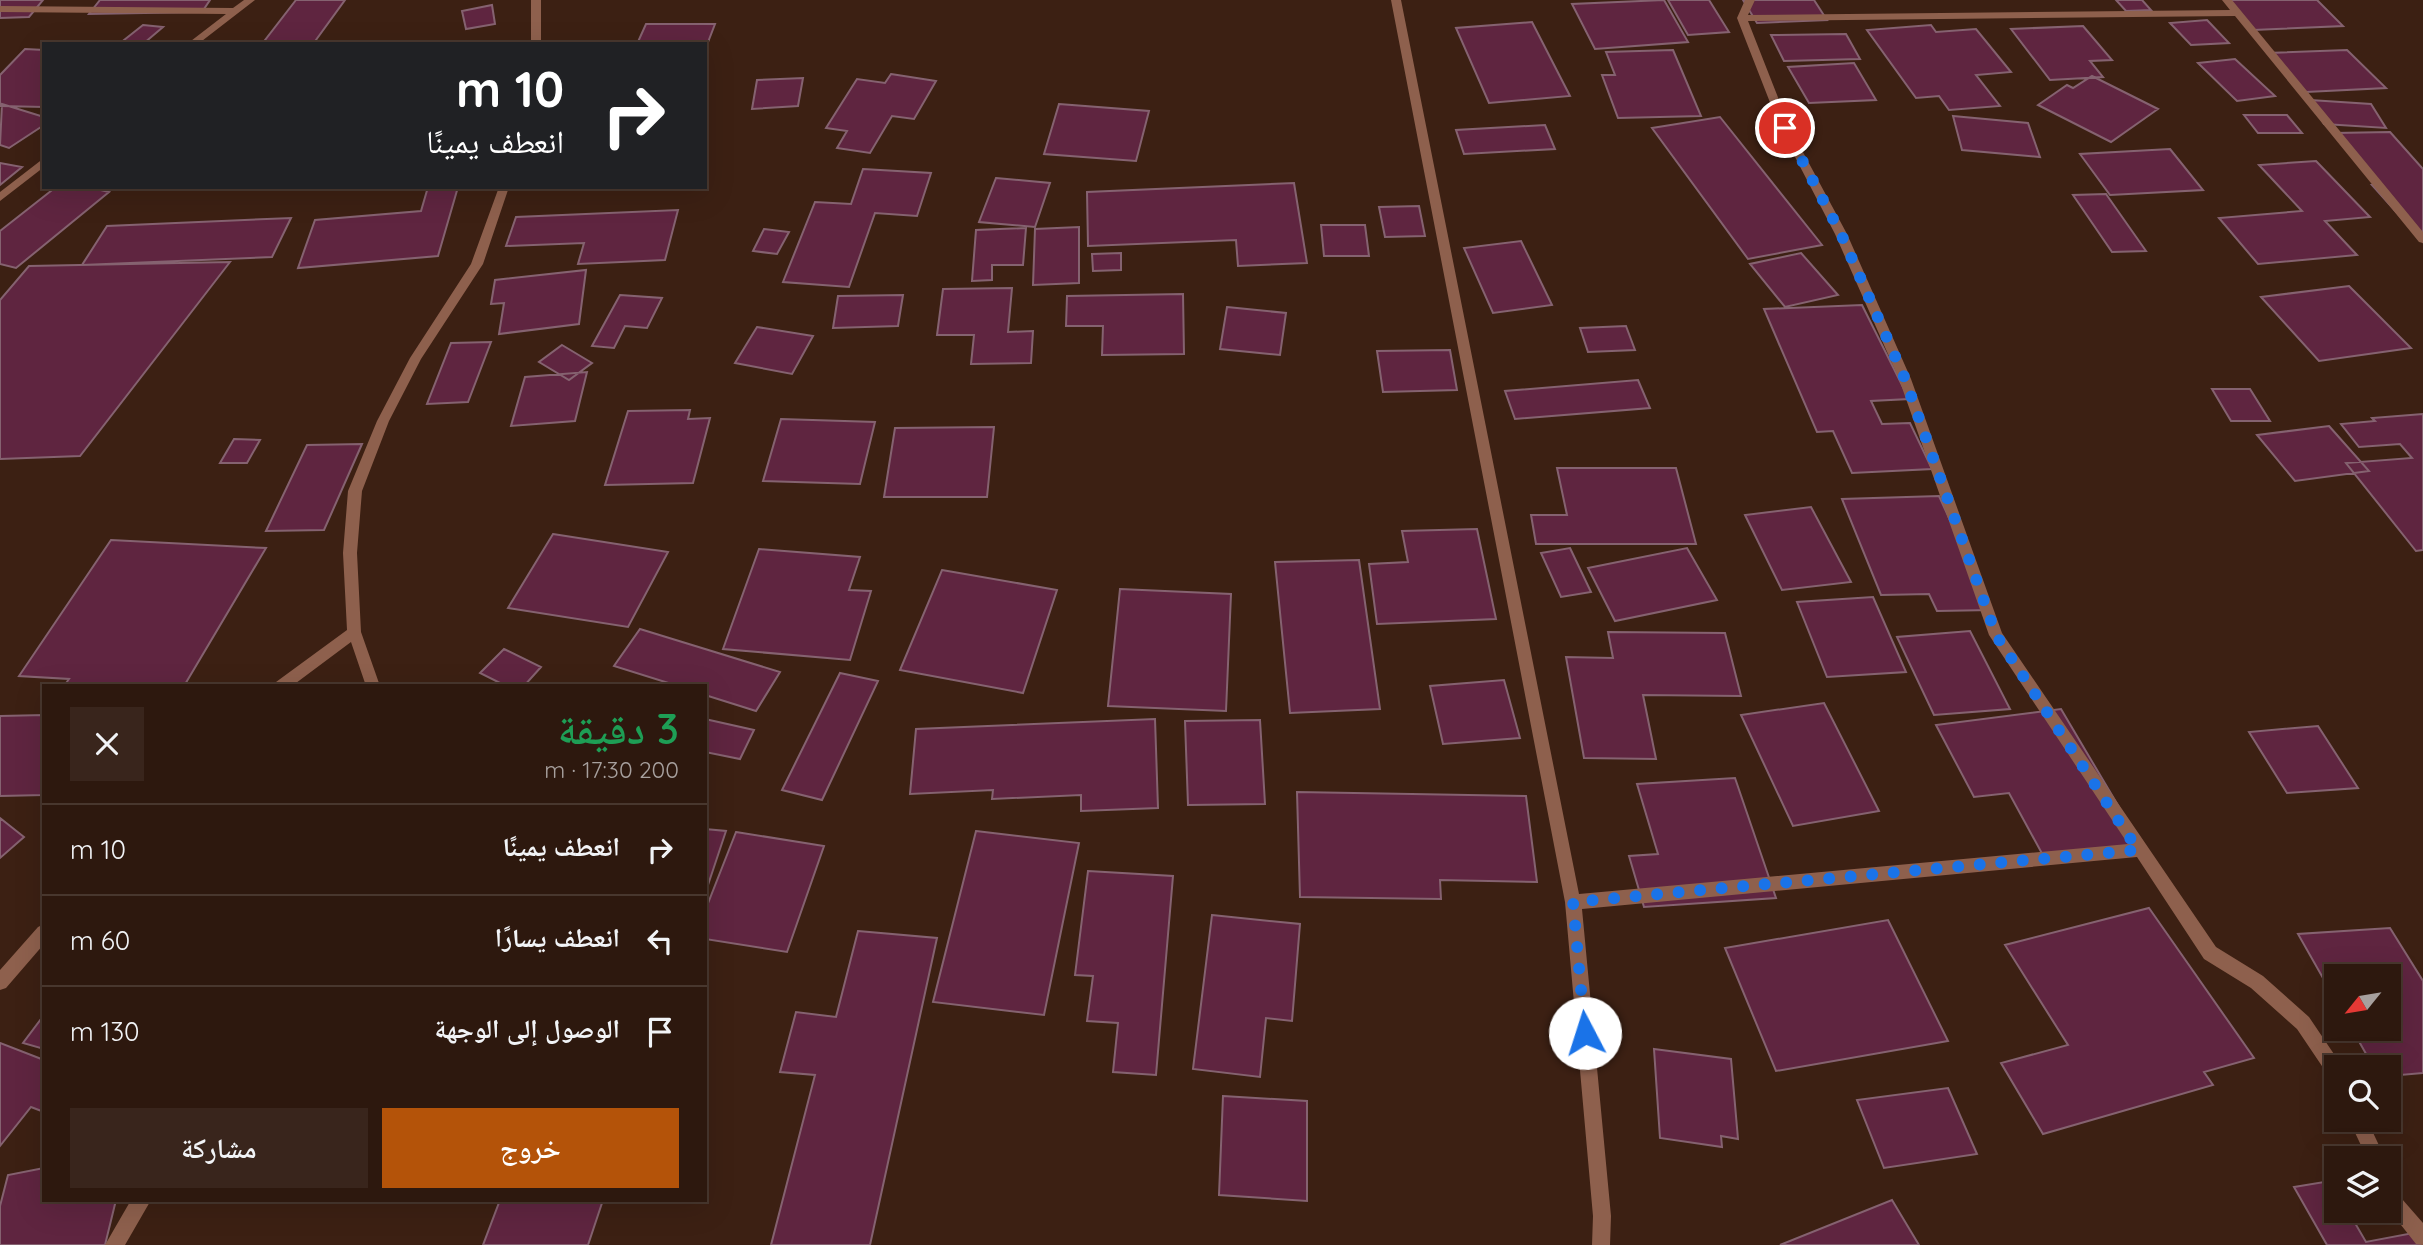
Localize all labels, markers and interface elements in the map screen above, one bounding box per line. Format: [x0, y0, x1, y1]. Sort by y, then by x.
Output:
text: 10 m [456, 58, 564, 119]
icon: right [588, 70, 679, 161]
pin [1755, 98, 1815, 158]
icon: arrive [1766, 109, 1804, 147]
text: انعطف يمينًا [426, 121, 564, 161]
text: 3 دقيقة [558, 702, 679, 755]
button: close [70, 707, 144, 781]
text: 200 m · 17:30 [544, 755, 679, 784]
text: انعطف يمينًا [502, 830, 620, 863]
icon: right [641, 831, 679, 869]
text: 10 m [70, 833, 126, 866]
text: انعطف يسارًا [495, 921, 620, 954]
icon: left [641, 922, 679, 960]
text: 60 m [70, 924, 130, 957]
north arrow [2324, 964, 2401, 1041]
map controls [2324, 964, 2401, 1223]
position arrow [1548, 996, 1622, 1070]
text: الوصول إلى الوجهة [434, 1012, 620, 1045]
icon: arrive [641, 1013, 679, 1051]
text: 130 m [70, 1015, 140, 1048]
button: search [2324, 1055, 2401, 1132]
button: مشاركة [70, 1108, 368, 1188]
button: خروج [382, 1108, 679, 1188]
button: layers [2324, 1146, 2401, 1223]

